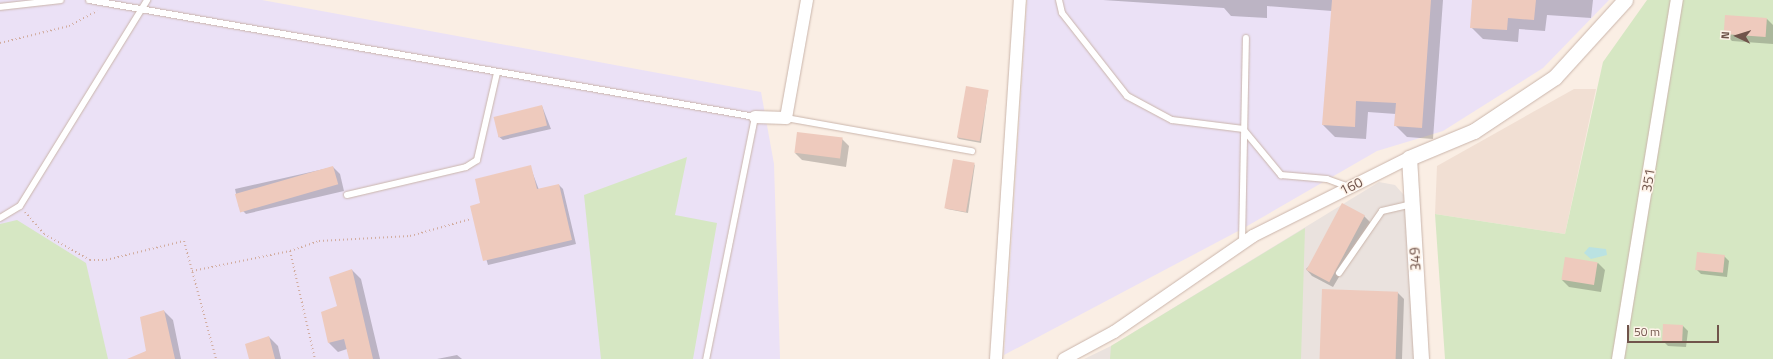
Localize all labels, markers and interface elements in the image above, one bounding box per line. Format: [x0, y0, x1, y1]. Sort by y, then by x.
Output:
north arrow [1717, 16, 1757, 56]
text: N [1717, 31, 1733, 40]
street label: 351 [1638, 167, 1658, 193]
street label: 160 [1337, 173, 1365, 199]
street label: 349 [1406, 247, 1424, 271]
scale bar [1629, 317, 1721, 343]
text: 50 m [1634, 322, 1660, 341]

